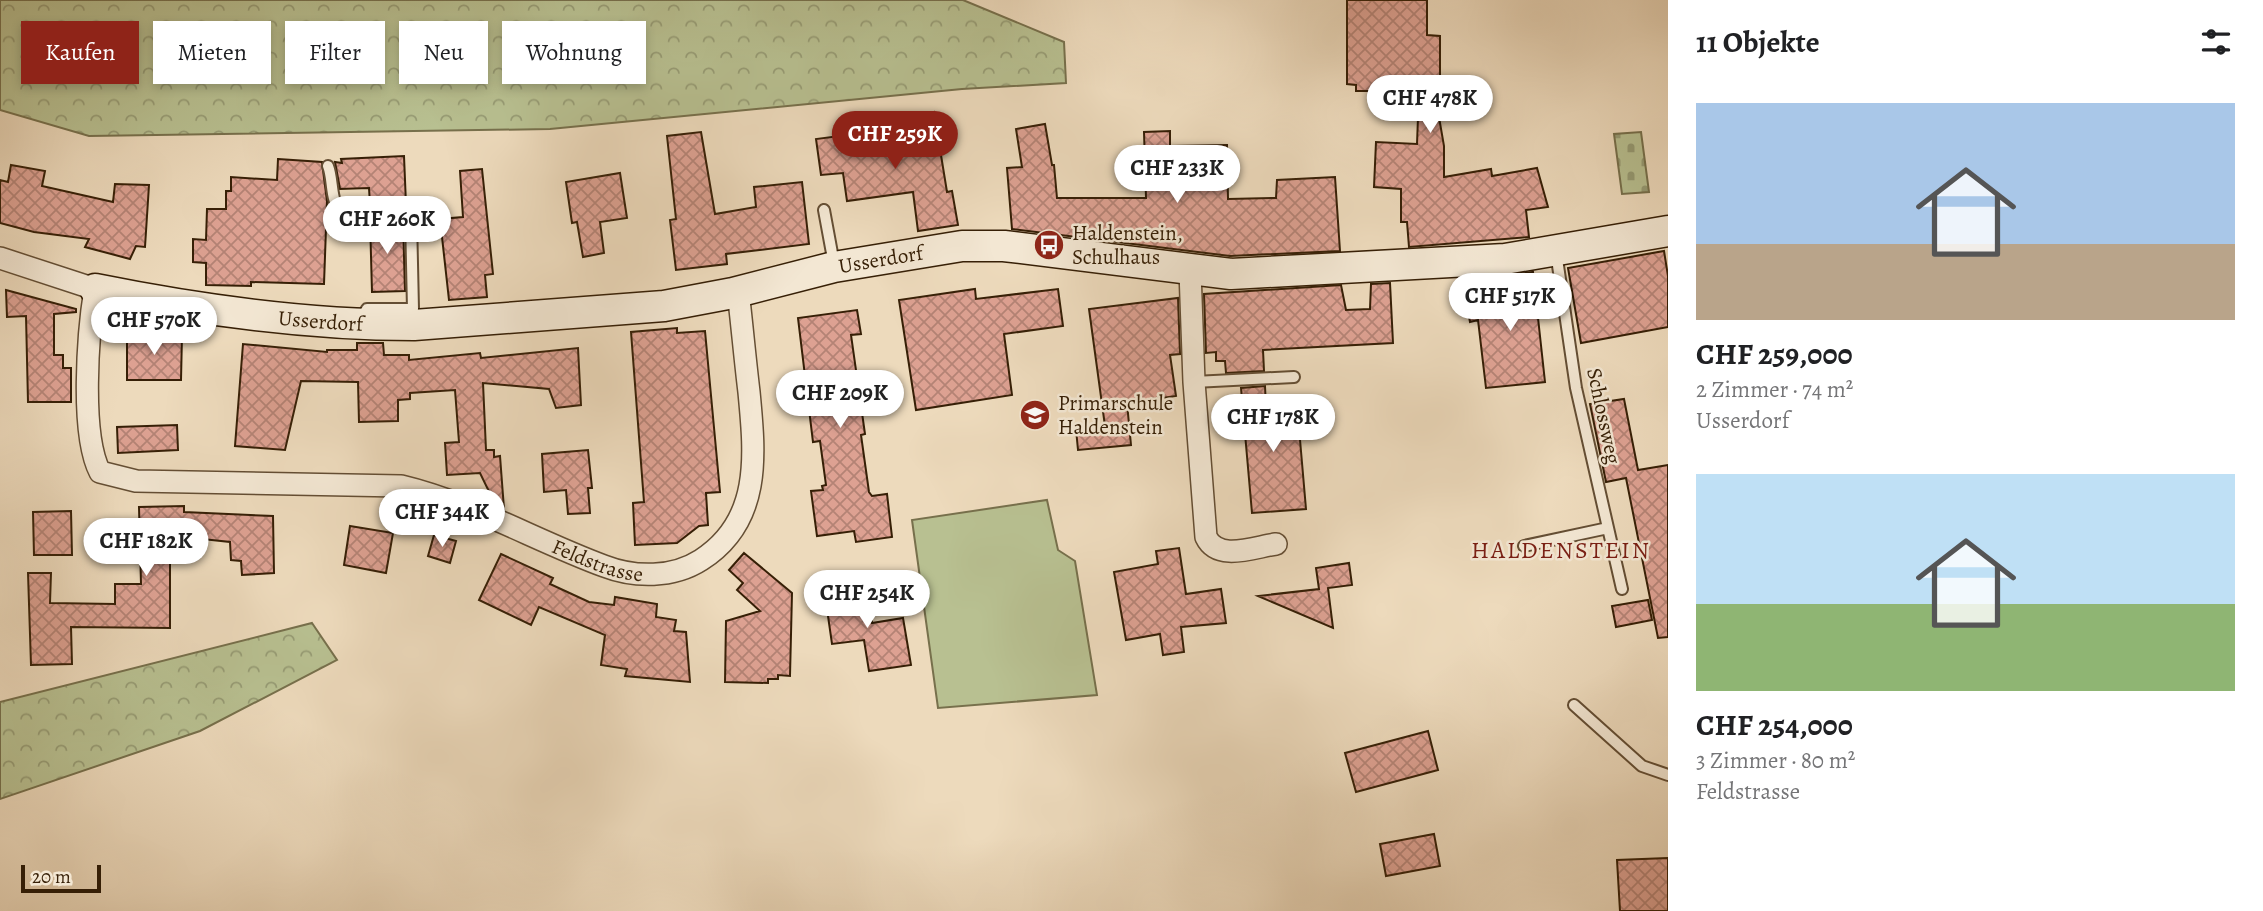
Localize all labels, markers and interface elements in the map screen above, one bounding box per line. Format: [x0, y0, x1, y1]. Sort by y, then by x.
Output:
chip: Kaufen [21, 21, 139, 84]
chip: Mieten [153, 21, 271, 84]
chip: Filter [285, 21, 385, 84]
chip: Neu [399, 21, 488, 84]
chip: Wohnung [502, 21, 646, 84]
text: 11 Objekte [1696, 22, 1820, 62]
icon: filters [2197, 23, 2235, 61]
pin: CHF 478K [1358, 76, 1502, 135]
text: CHF 478K [1383, 82, 1477, 113]
pin: CHF 259K [823, 111, 967, 171]
text: CHF 259K [848, 118, 942, 149]
pin: CHF 233K [1105, 146, 1249, 205]
icon: home [1903, 149, 2029, 275]
text: CHF 233K [1130, 152, 1224, 183]
pin: CHF 260K [315, 196, 459, 256]
text: CHF 260K [339, 203, 435, 234]
place label: Haldenstein, Schulhaus [1072, 219, 1183, 271]
bus stop icon: Haldenstein, Schulhaus [1032, 228, 1066, 262]
street label: Usserdorf [836, 238, 928, 280]
pin: CHF 517K [1438, 274, 1582, 333]
text: CHF 517K [1465, 280, 1555, 311]
pin: CHF 570K [82, 298, 226, 357]
text: CHF 570K [107, 304, 201, 335]
street label: Usserdorf [277, 304, 367, 338]
text: CHF 259,000 [1696, 334, 1853, 374]
street label: Schlossweg [1580, 365, 1628, 467]
pin: CHF 209K [768, 370, 912, 430]
text: 2 Zimmer · 74 m² [1696, 374, 1853, 405]
text: CHF 209K [792, 377, 888, 408]
place label: Primarschule Haldenstein [1058, 389, 1173, 441]
pin: CHF 178K [1201, 394, 1345, 454]
school or university icon: Primarschule Haldenstein [1018, 398, 1052, 432]
text: CHF 178K [1227, 401, 1319, 432]
text: Usserdorf [1696, 405, 1789, 436]
pin: CHF 344K [370, 490, 514, 549]
text: CHF 344K [395, 496, 489, 527]
pin: CHF 182K [74, 518, 218, 578]
icon: home [1903, 520, 2029, 646]
text: CHF 182K [99, 525, 193, 556]
street label: Feldstrasse [547, 532, 644, 588]
district label: HALDENSTEIN [1471, 534, 1651, 566]
pin: CHF 254K [795, 570, 939, 630]
text: CHF 254K [820, 577, 914, 608]
text: CHF 254,000 [1696, 705, 1853, 745]
text: 3 Zimmer · 80 m² [1696, 745, 1855, 776]
text: Feldstrasse [1696, 776, 1800, 807]
scale bar [21, 862, 102, 894]
text: 20 m [32, 864, 71, 890]

